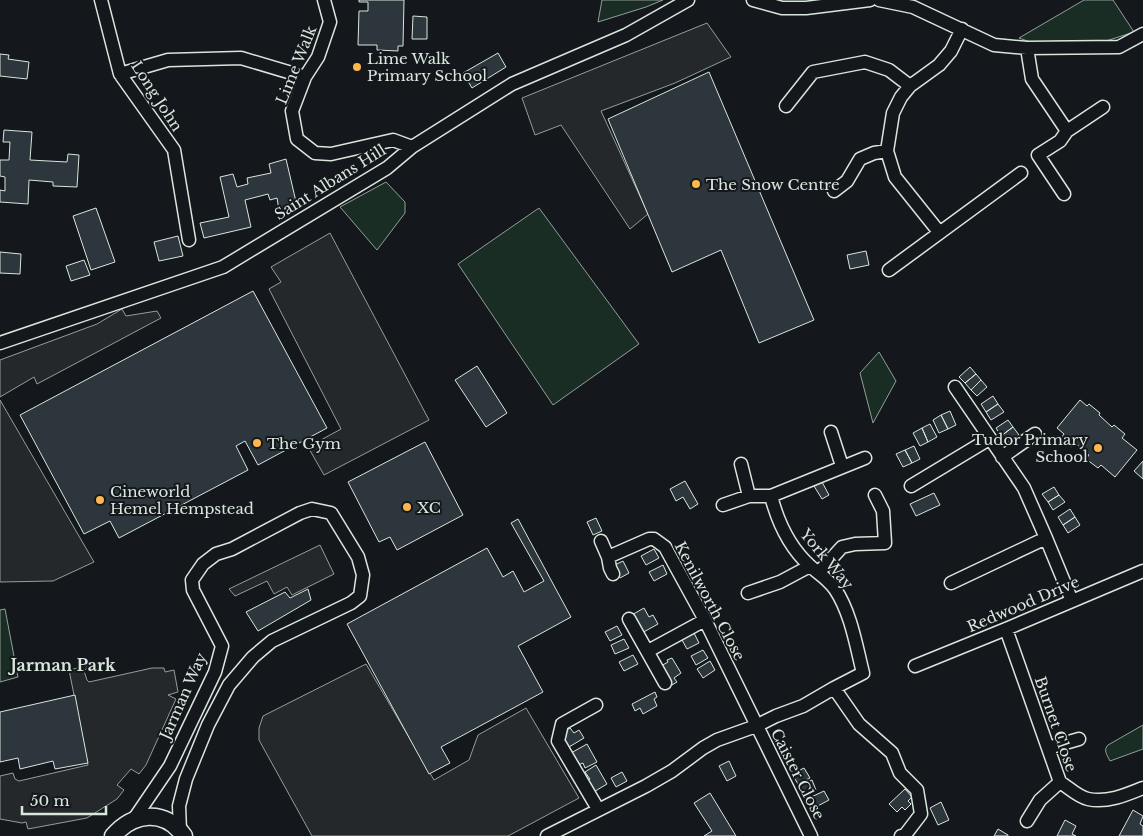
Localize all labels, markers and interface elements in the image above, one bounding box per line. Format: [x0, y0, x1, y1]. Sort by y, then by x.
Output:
street label: Lime Walk [272, 22, 321, 107]
place label: Lime Walk Primary School [367, 49, 487, 85]
street label: Long John [127, 57, 187, 135]
marker: Lime Walk Primary School [351, 61, 363, 73]
street label: Saint Albans Hill [271, 140, 389, 224]
place label: The Snow Centre [706, 175, 840, 194]
marker: The Snow Centre [690, 178, 702, 190]
place label: Tudor Primary School [972, 430, 1088, 466]
place label: The Gym [267, 434, 341, 453]
marker: The Gym [251, 437, 263, 449]
marker: Tudor Primary School [1092, 442, 1104, 454]
place label: Cineworld Hemel Hempstead [110, 482, 254, 518]
marker: Cineworld Hemel Hempstead [94, 494, 106, 506]
place label: XC [417, 498, 441, 517]
marker: XC [401, 501, 413, 513]
street label: York Way [796, 524, 858, 593]
street label: Kenilworth Close [671, 538, 749, 664]
street label: Redwood Drive [964, 572, 1082, 636]
street label: Jarman Way [155, 649, 211, 744]
district label: Jarman Park [7, 655, 116, 675]
street label: Burnet Close [1031, 674, 1081, 774]
street label: Caister Close [767, 725, 829, 823]
scale bar [22, 784, 106, 816]
text: 50 m [30, 791, 70, 810]

